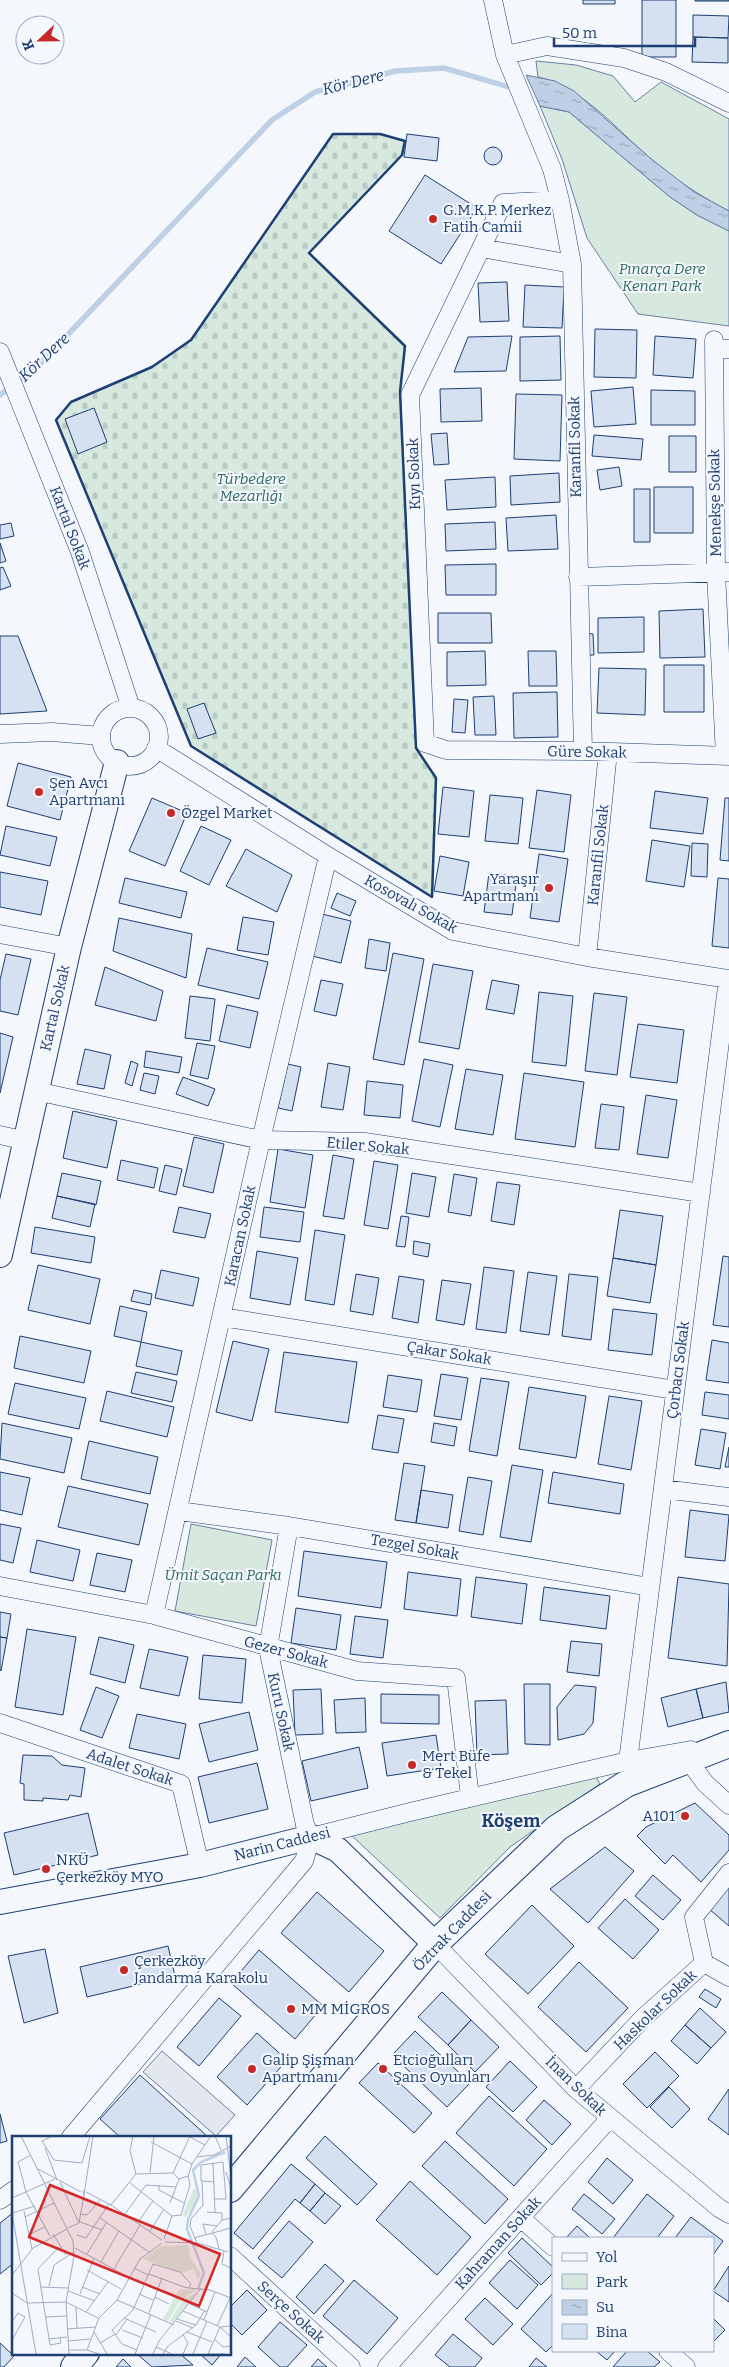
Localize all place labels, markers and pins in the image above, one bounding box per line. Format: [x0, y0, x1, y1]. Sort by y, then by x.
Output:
place label: G.M.K.P. Merkez Fatih Camii [443, 201, 551, 236]
marker: G.M.K.P. Merkez Fatih Camii [427, 213, 439, 225]
place label: Şen Avcı Apartmanı [49, 774, 126, 809]
marker: Şen Avcı Apartmanı [33, 786, 45, 798]
place label: Özgel Market [181, 804, 273, 822]
marker: Özgel Market [165, 807, 177, 819]
place label: Yaraşır Apartmanı [463, 870, 540, 905]
marker: Yaraşır Apartmanı [543, 882, 555, 894]
place label: Mert Büfe & Tekel [422, 1747, 490, 1782]
marker: Mert Büfe & Tekel [406, 1759, 418, 1771]
place label: A101 [643, 1807, 675, 1825]
marker: A101 [679, 1810, 691, 1822]
place label: NKÜ Çerkezköy MYO [56, 1851, 164, 1886]
marker: NKÜ Çerkezköy MYO [40, 1863, 52, 1875]
place label: Çerkezköy Jandarma Karakolu [133, 1952, 268, 1987]
marker: Çerkezköy Jandarma Karakolu [118, 1964, 130, 1976]
place label: MM MİGROS [301, 2000, 390, 2018]
marker: MM MİGROS [285, 2003, 297, 2015]
place label: Galip Şişman Apartmanı [262, 2051, 355, 2086]
place label: Etcioğulları Şans Oyunları [393, 2051, 491, 2086]
marker: Galip Şişman Apartmanı [246, 2063, 258, 2075]
marker: Etcioğulları Şans Oyunları [377, 2063, 389, 2075]

